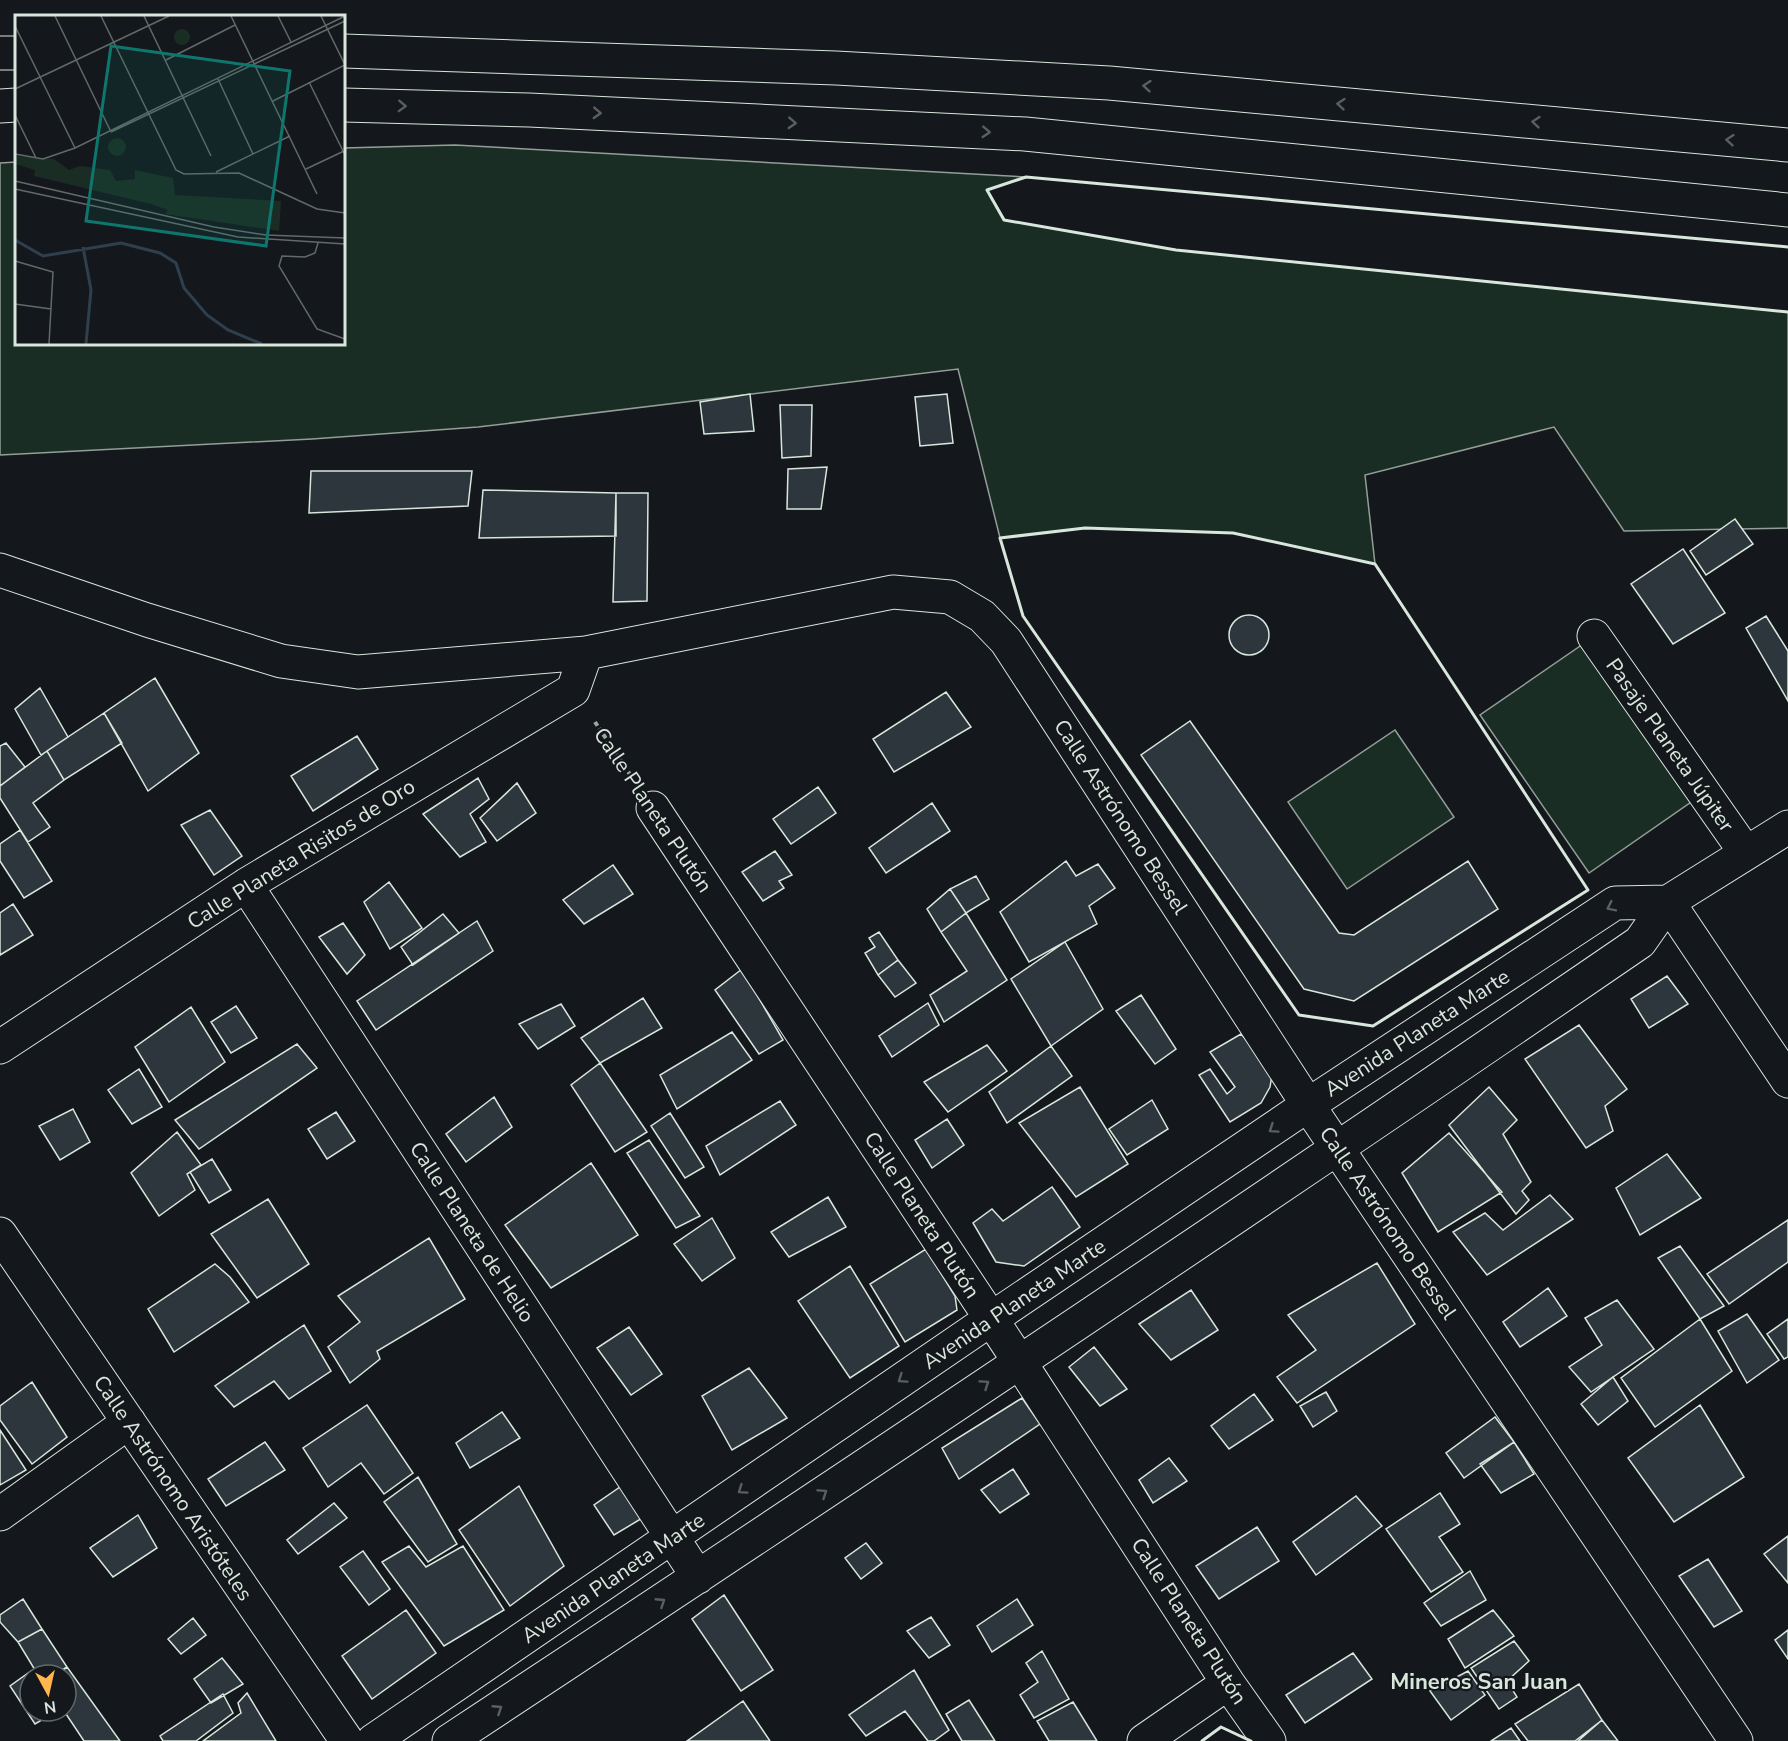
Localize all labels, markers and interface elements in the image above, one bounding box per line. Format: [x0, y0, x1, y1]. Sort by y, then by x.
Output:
inset map [15, 15, 345, 345]
one-way arrow [1143, 80, 1152, 93]
one-way arrow [1337, 98, 1346, 111]
one-way arrow [397, 100, 406, 113]
one-way arrow [592, 107, 601, 120]
one-way arrow [787, 116, 796, 129]
one-way arrow [1531, 116, 1540, 129]
one-way arrow [982, 126, 991, 139]
one-way arrow [1725, 134, 1734, 147]
street label: Pasaje Planeta Júpiter [1599, 653, 1741, 838]
street label: Calle Astrónomo Bessel [1047, 714, 1195, 920]
street label: Calle Planeta Plutón [587, 722, 719, 898]
street label: Calle Planeta Risitos de Oro [182, 772, 420, 936]
one-way arrow [1606, 900, 1617, 912]
street label: Avenida Planeta Marte [1319, 963, 1515, 1103]
street label: Calle Astrónomo Bessel [1313, 1121, 1464, 1326]
one-way arrow [1269, 1122, 1280, 1133]
street label: Calle Planeta Plutón [858, 1126, 986, 1304]
street label: Calle Planeta de Helio [403, 1136, 541, 1328]
street label: Avenida Planeta Marte [917, 1232, 1111, 1376]
street label: Calle Astrónomo Aristóteles [87, 1370, 259, 1606]
one-way arrow [898, 1372, 909, 1383]
one-way arrow [978, 1380, 989, 1391]
one-way arrow [737, 1483, 748, 1494]
one-way arrow [816, 1489, 827, 1500]
street label: Avenida Planeta Marte [516, 1506, 710, 1650]
street label: Calle Planeta Plutón [1125, 1532, 1253, 1710]
one-way arrow [655, 1597, 665, 1609]
north arrow [18, 1663, 78, 1723]
district label: Mineros San Juan [1390, 1667, 1568, 1697]
text: N [42, 1695, 57, 1719]
one-way arrow [491, 1705, 502, 1716]

